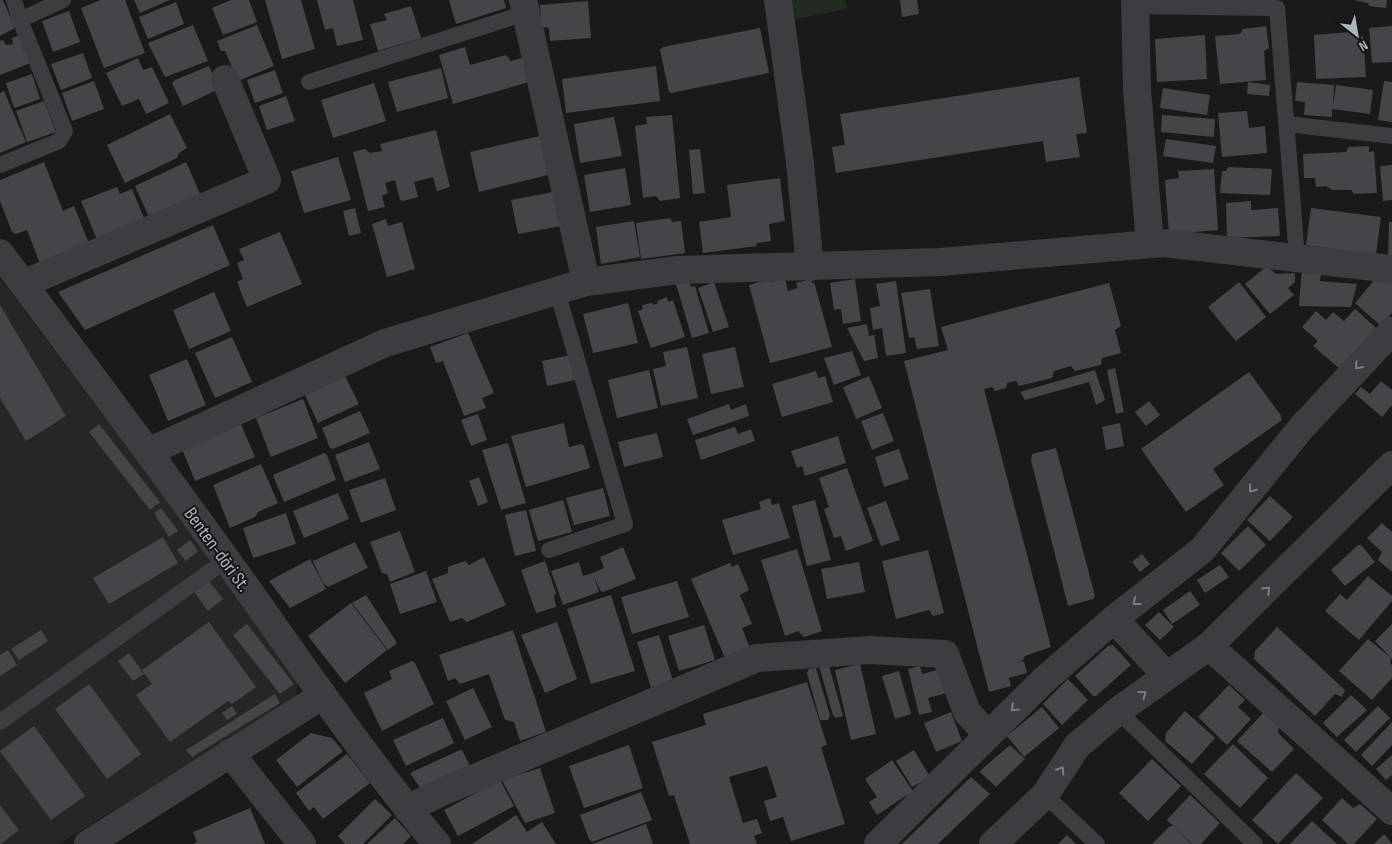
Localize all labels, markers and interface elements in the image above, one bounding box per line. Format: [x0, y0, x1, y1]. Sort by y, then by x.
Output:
north arrow [1332, 10, 1382, 60]
text: N [1356, 37, 1371, 55]
one-way arrow [1355, 360, 1364, 369]
one-way arrow [1248, 483, 1257, 492]
street label: Benten-dōri St. [179, 503, 255, 596]
one-way arrow [1261, 586, 1270, 595]
one-way arrow [1133, 596, 1142, 604]
one-way arrow [1137, 691, 1147, 700]
one-way arrow [1010, 703, 1019, 712]
one-way arrow [1055, 767, 1065, 776]

